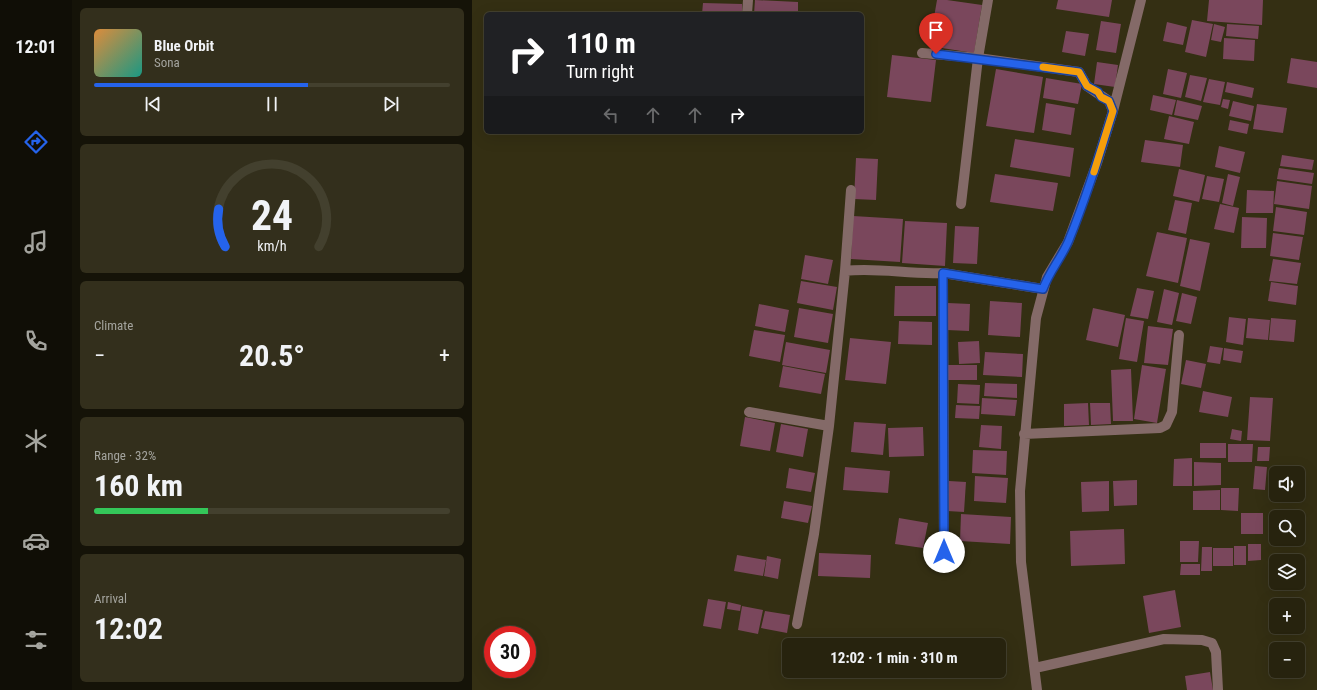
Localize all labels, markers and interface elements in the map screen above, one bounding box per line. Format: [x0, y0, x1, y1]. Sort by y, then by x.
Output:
pin [919, 13, 953, 54]
icon: arrive [925, 19, 947, 41]
text: 110 m [566, 27, 636, 60]
icon: right [500, 28, 552, 80]
text: 12:01 [15, 36, 57, 57]
text: Blue Orbit [154, 37, 214, 55]
text: Sona [154, 55, 180, 70]
text: Turn right [566, 61, 634, 82]
icon: previous [142, 93, 164, 115]
icon: pause [261, 93, 283, 115]
icon: next [380, 93, 402, 115]
icon: left [600, 104, 622, 126]
icon: ahead [642, 104, 664, 126]
icon: ahead [684, 104, 706, 126]
icon: right [726, 104, 748, 126]
icon: directions [22, 128, 50, 156]
text: 24 [251, 190, 293, 239]
icon: music [22, 228, 50, 256]
text: km/h [257, 237, 287, 253]
text: Climate [94, 318, 133, 333]
icon: phone [22, 327, 50, 355]
text: 20.5° [239, 338, 305, 373]
text: − [94, 343, 105, 368]
text: + [439, 343, 450, 368]
icon: climate [22, 427, 50, 455]
text: Range · 32% [94, 448, 156, 463]
map controls [1269, 466, 1305, 678]
button: sound [1269, 466, 1305, 502]
text: 160 km [94, 468, 183, 503]
button: search [1269, 510, 1305, 546]
icon: car [22, 527, 50, 555]
position arrow [923, 531, 965, 573]
button: layers [1269, 554, 1305, 590]
text: Arrival [94, 591, 127, 606]
button: + [1269, 598, 1305, 634]
text: 12:02 [94, 611, 163, 646]
icon: filters [22, 626, 50, 654]
speed limit sign: 30 [484, 626, 536, 678]
button: − [1269, 642, 1305, 678]
text: 12:02 · 1 min · 310 m [830, 649, 958, 667]

